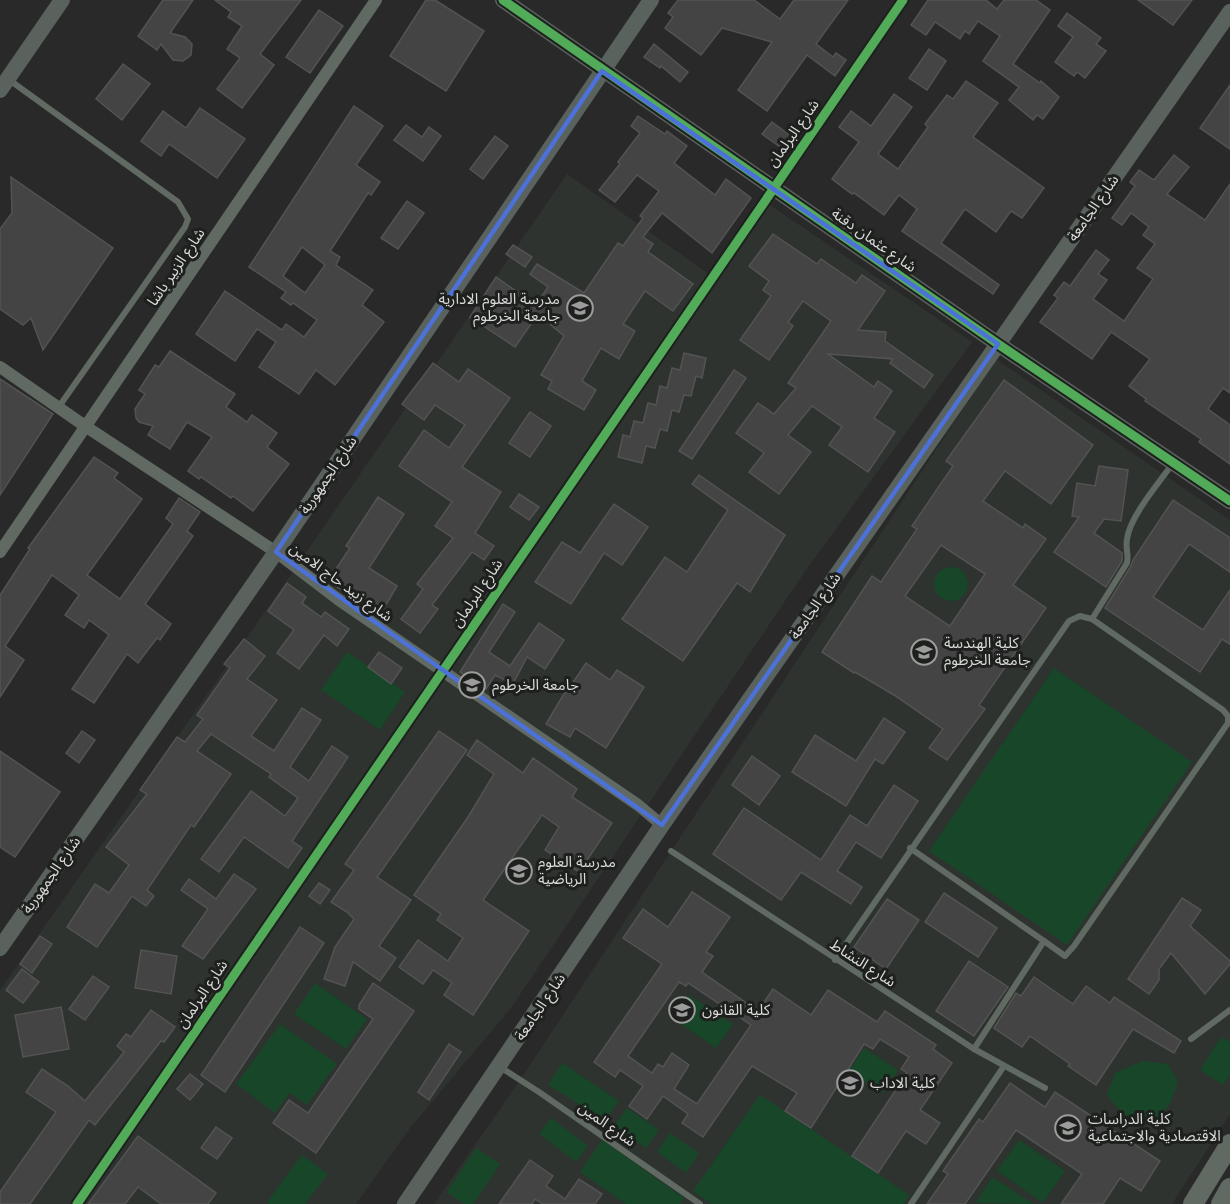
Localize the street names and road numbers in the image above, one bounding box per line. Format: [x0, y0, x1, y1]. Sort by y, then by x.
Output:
street label: شارع البرلمان [762, 95, 825, 172]
street label: شارع الجامعة [1063, 170, 1125, 247]
street label: شارع عثمان دقنة [826, 203, 921, 278]
street label: شارع الزبير باشا [143, 224, 211, 311]
street label: شارع الجمهورية [294, 432, 363, 519]
street label: شارع زبيد حاج الامين [284, 538, 397, 628]
street label: شارع البرلمان [447, 555, 509, 632]
street label: شارع الجامعة [785, 568, 847, 645]
street label: شارع الجمهورية [17, 832, 87, 919]
street label: شارع النشاط [825, 934, 900, 993]
street label: شارع البرلمان [172, 956, 234, 1033]
street label: شارع الجامعة [510, 969, 572, 1046]
street label: شارع المين [573, 1097, 640, 1153]

